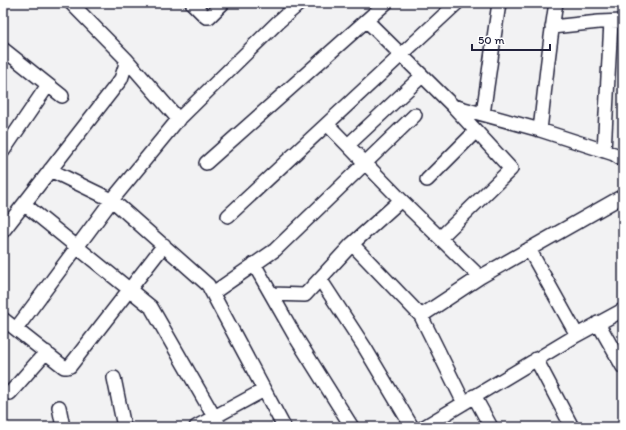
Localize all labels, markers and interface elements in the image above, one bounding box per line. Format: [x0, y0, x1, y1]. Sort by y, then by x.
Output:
scale bar [472, 26, 550, 52]
text: 50 m [478, 33, 504, 47]

